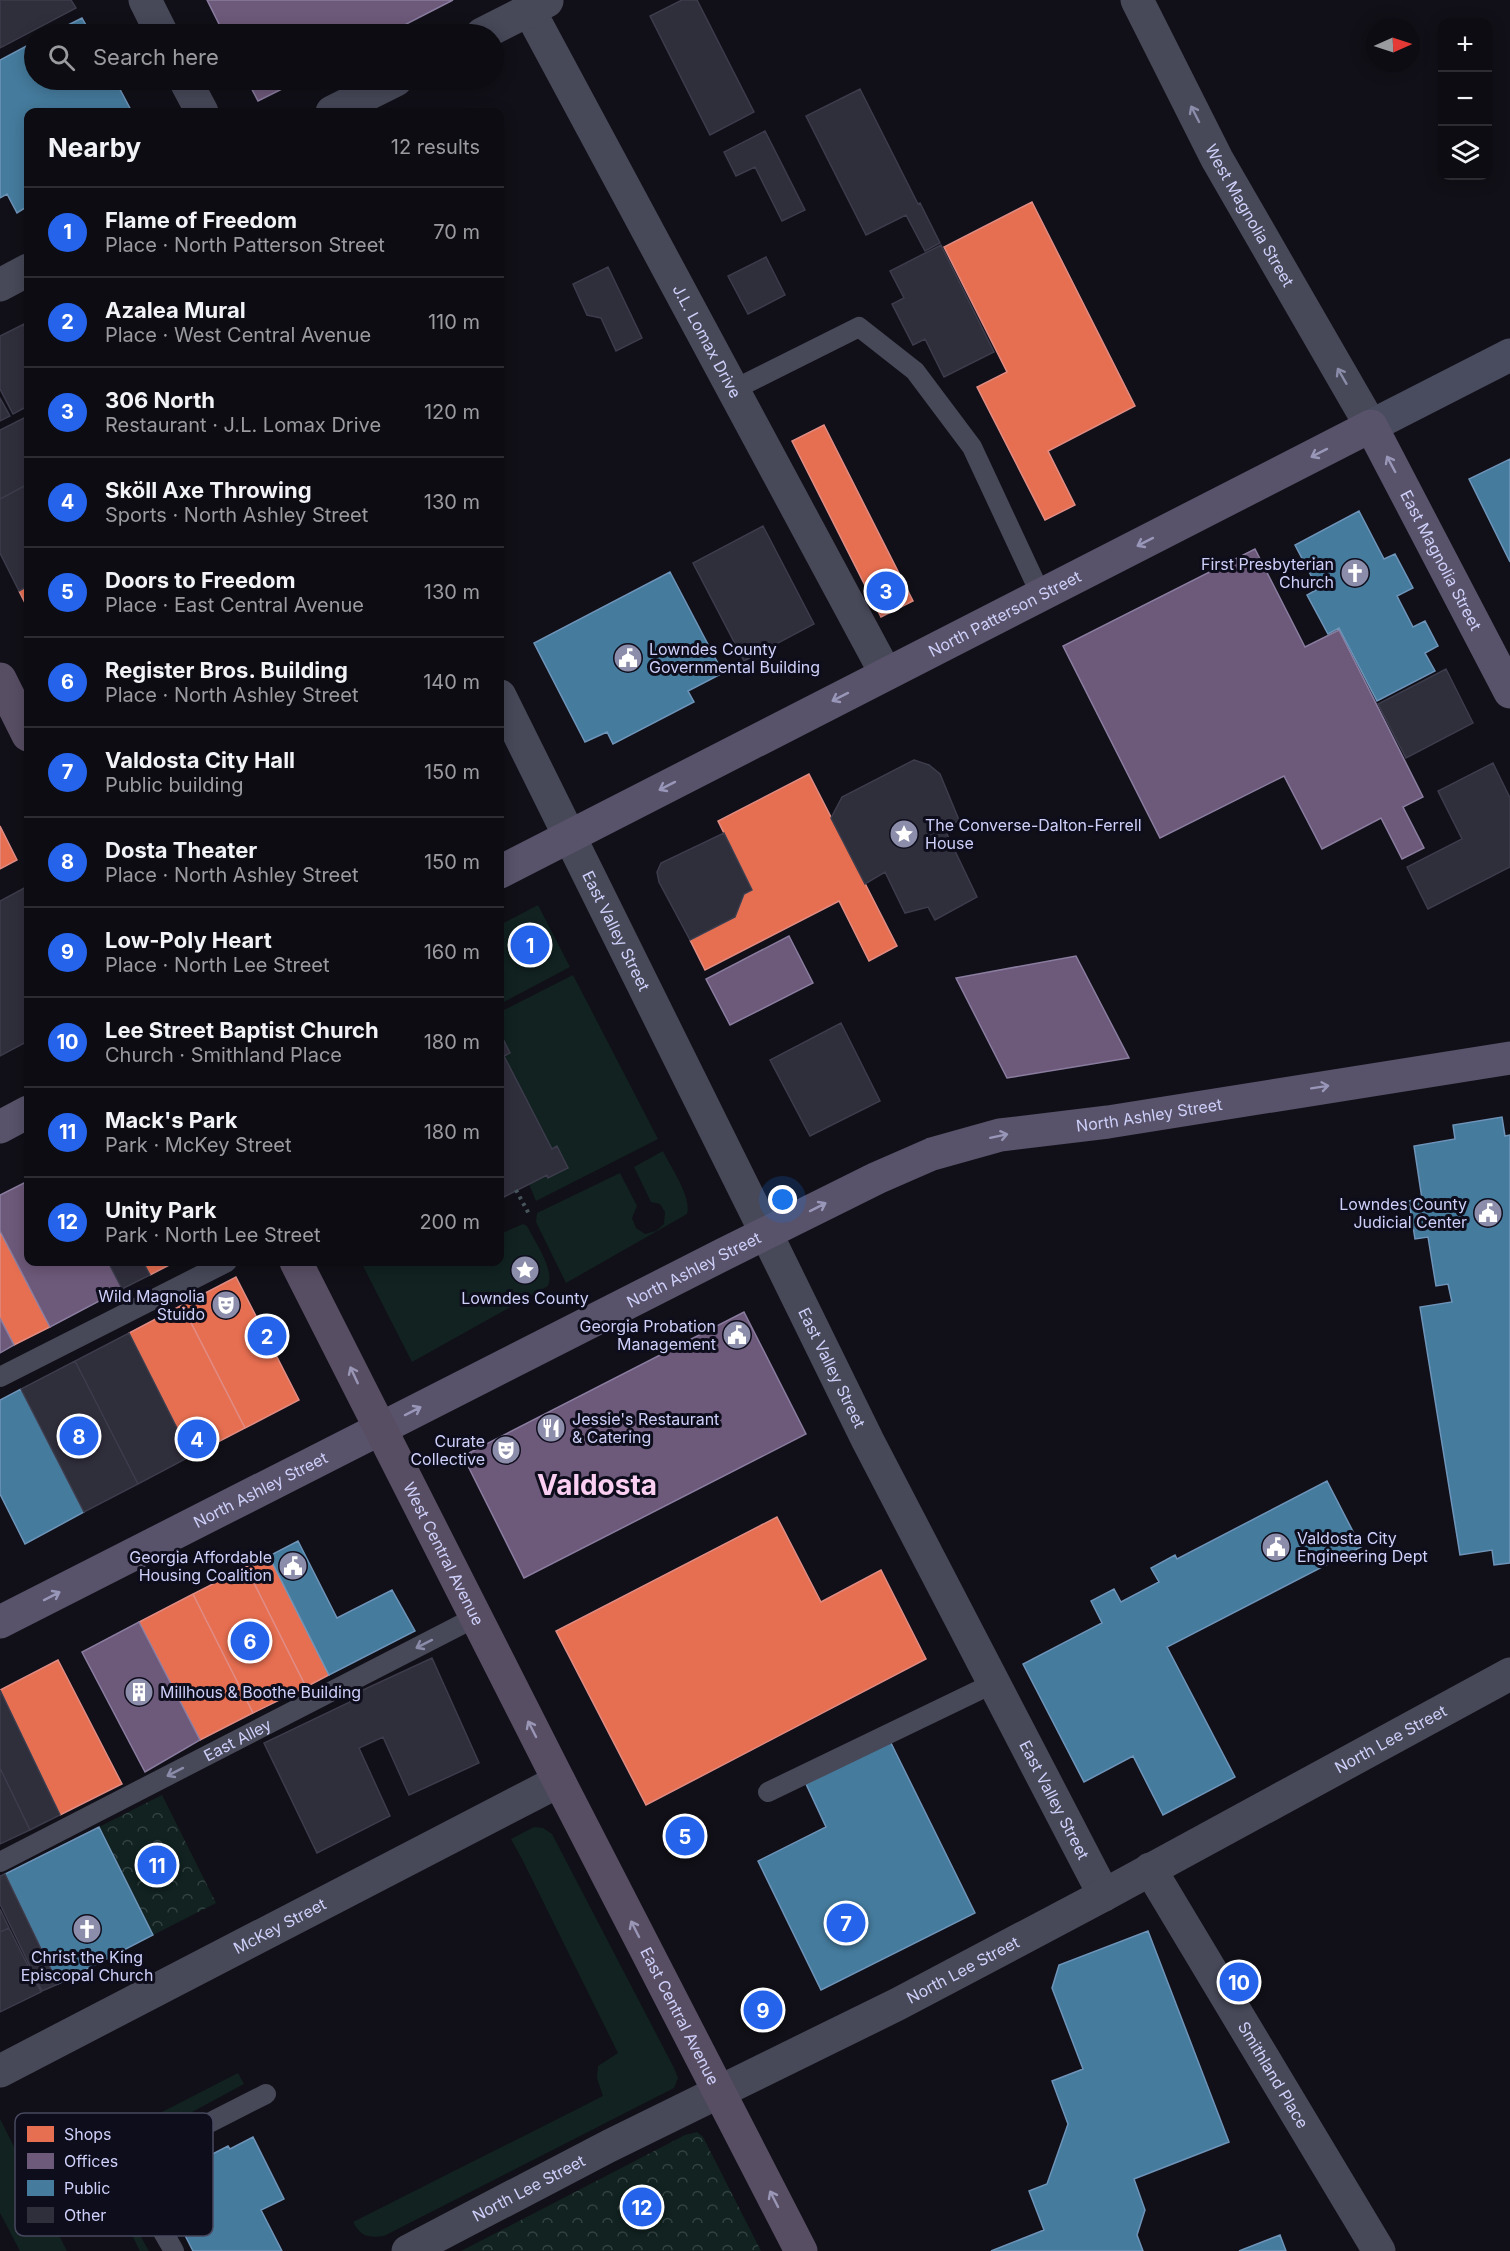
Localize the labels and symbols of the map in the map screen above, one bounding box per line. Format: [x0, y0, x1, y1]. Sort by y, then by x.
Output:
north arrow [1366, 18, 1420, 72]
one-way arrow [1188, 106, 1200, 124]
street label: West Magnolia Street [1201, 141, 1298, 290]
street label: J.L. Lomax Drive [668, 281, 746, 401]
one-way arrow [1335, 368, 1347, 385]
one-way arrow [1310, 448, 1328, 459]
one-way arrow [1384, 455, 1396, 473]
street label: East Magnolia Street [1396, 487, 1486, 634]
one-way arrow [1137, 536, 1154, 548]
place label: First Presbyterian Church [1201, 554, 1334, 592]
church icon: First Presbyterian Church [1339, 557, 1371, 589]
street label: North Patterson Street [925, 566, 1084, 661]
pin: 3 [866, 568, 906, 614]
place label: Lowndes County Governmental Building [649, 639, 820, 677]
public building icon: Lowndes County Governmental Building [612, 642, 644, 674]
one-way arrow [832, 692, 850, 704]
one-way arrow [659, 780, 676, 792]
place label: The Converse-Dalton-Ferrell House [925, 815, 1142, 853]
place icon: The Converse-Dalton-Ferrell House [888, 818, 920, 850]
street label: East Valley Street [578, 867, 654, 994]
pin: 1 [510, 922, 550, 968]
one-way arrow [1310, 1081, 1330, 1092]
street label: North Ashley Street [1075, 1094, 1224, 1136]
one-way arrow [989, 1130, 1008, 1141]
your location [768, 1185, 797, 1214]
place label: Lowndes County Judicial Center [1339, 1194, 1467, 1232]
public building icon: Lowndes County Judicial Center [1472, 1197, 1504, 1229]
one-way arrow [809, 1201, 827, 1213]
street label: North Ashley Street [623, 1227, 764, 1312]
place icon: Lowndes County [509, 1254, 541, 1286]
place label: Wild Magnolia Stuido [98, 1286, 205, 1324]
place label: Lowndes County [461, 1288, 589, 1308]
theatre icon: Wild Magnolia Stuido [210, 1289, 242, 1321]
street label: East Valley Street [794, 1304, 870, 1431]
pin: 2 [248, 1314, 286, 1358]
place label: Georgia Probation Management [580, 1316, 716, 1354]
public building icon: Georgia Probation Management [721, 1319, 753, 1351]
one-way arrow [347, 1367, 359, 1385]
one-way arrow [403, 1405, 421, 1416]
place label: Jessie's Restaurant & Catering [572, 1409, 719, 1447]
restaurant icon: Jessie's Restaurant & Catering [535, 1412, 567, 1444]
pin: 8 [60, 1414, 98, 1458]
pin: 4 [178, 1416, 216, 1462]
place label: Curate Collective [410, 1431, 485, 1469]
theatre icon: Curate Collective [490, 1434, 522, 1466]
street label: North Ashley Street [190, 1447, 331, 1532]
district label: Valdosta [537, 1468, 657, 1502]
street label: West Central Avenue [399, 1479, 488, 1629]
place label: Valdosta City Engineering Dept [1297, 1528, 1428, 1566]
public building icon: Valdosta City Engineering Dept [1260, 1531, 1292, 1563]
place label: Georgia Affordable Housing Coalition [129, 1547, 272, 1585]
public building icon: Georgia Affordable Housing Coalition [277, 1550, 309, 1582]
one-way arrow [43, 1589, 61, 1601]
pin: 6 [230, 1618, 270, 1664]
one-way arrow [415, 1639, 433, 1650]
building icon: Millhous & Boothe Building [123, 1676, 155, 1708]
place label: Millhous & Boothe Building [160, 1682, 361, 1702]
street label: North Lee Street [1331, 1701, 1450, 1778]
street label: East Alley [200, 1714, 275, 1766]
one-way arrow [526, 1720, 537, 1738]
street label: East Valley Street [1015, 1737, 1094, 1863]
one-way arrow [167, 1766, 185, 1778]
pin: 5 [666, 1814, 704, 1858]
pin: 11 [138, 1842, 176, 1888]
street label: McKey Street [230, 1894, 329, 1958]
pin: 7 [826, 1900, 866, 1946]
church icon: Christ the King Episcopal Church [71, 1913, 103, 1945]
one-way arrow [628, 1920, 640, 1938]
street label: North Lee Street [903, 1932, 1022, 2008]
street label: East Central Avenue [636, 1944, 724, 2088]
place label: Christ the King Episcopal Church [21, 1947, 153, 1985]
pin: 10 [1220, 1960, 1258, 2004]
pin: 9 [744, 1988, 783, 2032]
street label: Smithland Place [1234, 2018, 1313, 2132]
legend [15, 2113, 213, 2236]
text: Shops [64, 2124, 112, 2144]
street label: North Lee Street [469, 2150, 588, 2226]
text: Offices [64, 2151, 118, 2171]
text: Public [64, 2178, 110, 2198]
pin: 12 [622, 2184, 662, 2230]
one-way arrow [768, 2191, 780, 2208]
text: Other [64, 2205, 106, 2225]

